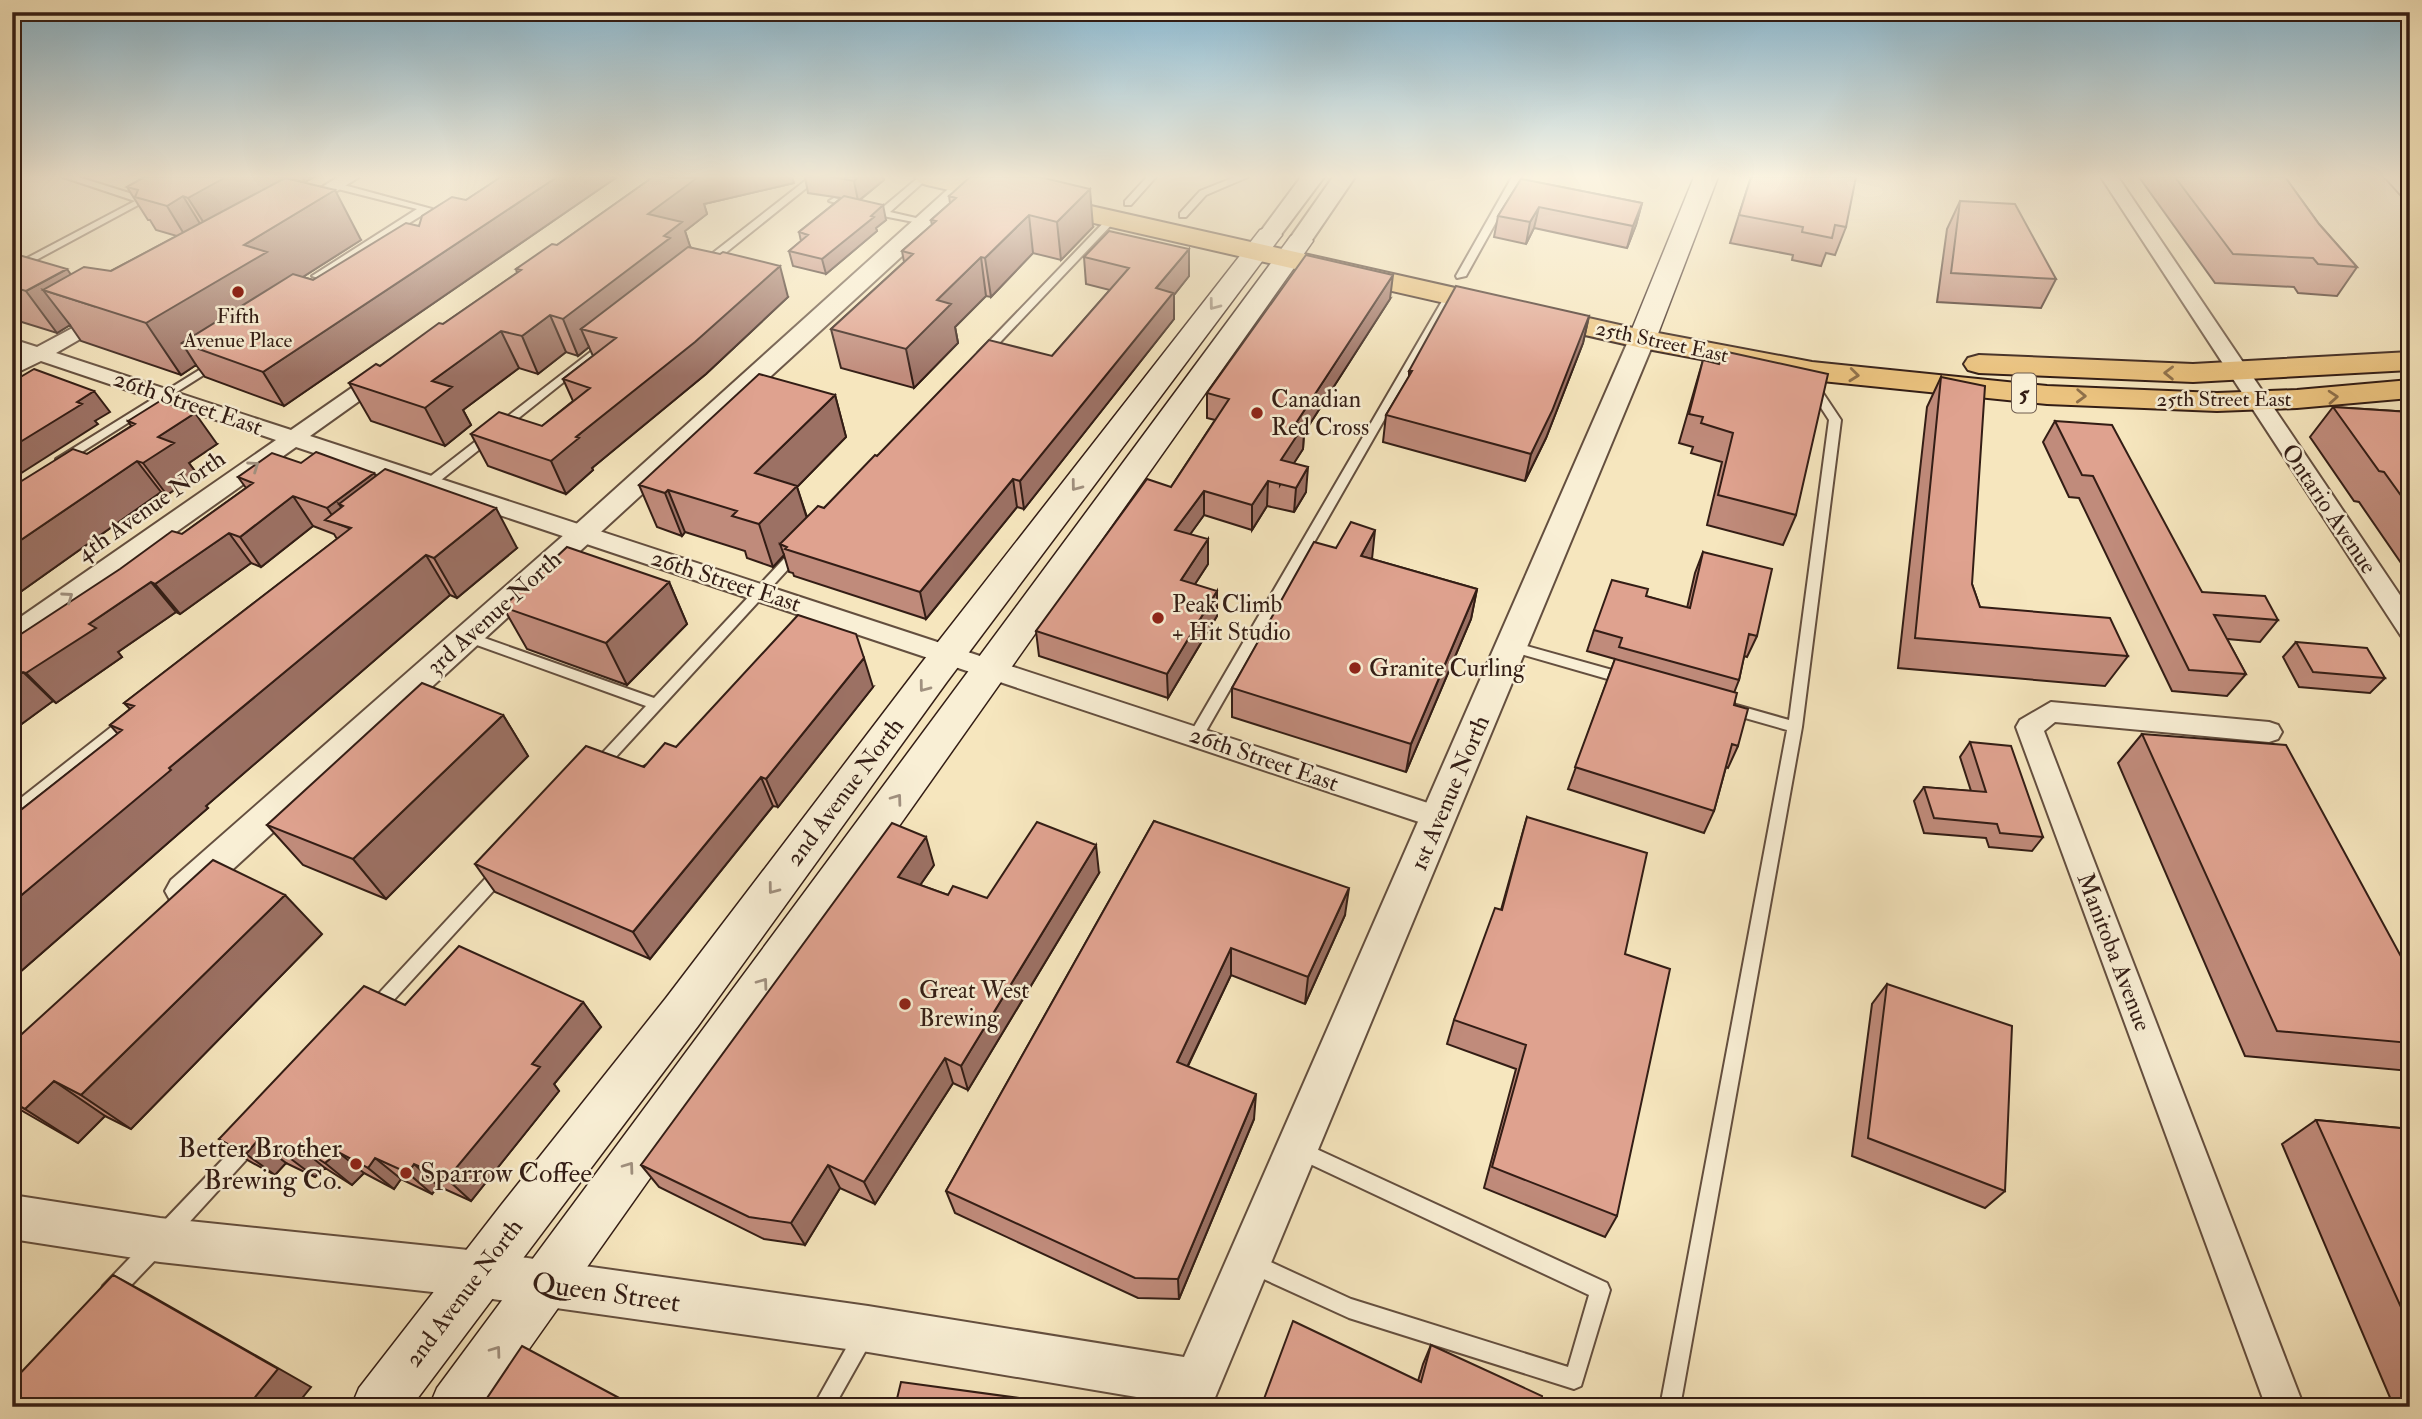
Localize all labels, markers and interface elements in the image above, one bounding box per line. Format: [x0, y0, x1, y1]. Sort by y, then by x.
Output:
marker: Fifth Avenue Place [230, 284, 246, 300]
one-way arrow [1210, 298, 1223, 310]
place label: Fifth Avenue Place [183, 303, 293, 354]
street label: 25th Street East [1593, 315, 1731, 369]
street label: 26th Street East [109, 363, 267, 443]
one-way arrow [2163, 365, 2173, 381]
one-way arrow [1848, 368, 1860, 383]
road number: 5 [2012, 374, 2036, 412]
place label: Canadian Red Cross [1271, 384, 1369, 443]
street label: 25th Street East [2157, 386, 2292, 413]
one-way arrow [2076, 389, 2087, 404]
one-way arrow [2327, 390, 2338, 405]
marker: Canadian Red Cross [1249, 405, 1265, 421]
street label: Ontario Avenue [2274, 438, 2384, 580]
street label: 4th Avenue North [71, 443, 232, 569]
one-way arrow [246, 462, 259, 474]
one-way arrow [1072, 478, 1085, 491]
street label: 26th Street East [647, 542, 805, 620]
street label: 3rd Avenue North [420, 544, 568, 682]
place label: Peak Climb + Hit Studio [1172, 589, 1291, 648]
one-way arrow [60, 593, 73, 605]
marker: Peak Climb + Hit Studio [1150, 610, 1166, 626]
place label: Granite Curling [1369, 653, 1526, 684]
marker: Granite Curling [1347, 660, 1363, 676]
one-way arrow [919, 679, 932, 691]
street label: 1st Avenue North [1403, 710, 1497, 875]
street label: 2nd Avenue North [779, 711, 911, 872]
street label: 26th Street East [1185, 719, 1343, 799]
one-way arrow [889, 795, 901, 807]
street label: Manitoba Avenue [2070, 868, 2158, 1036]
one-way arrow [769, 881, 782, 894]
place label: Great West Brewing [919, 975, 1029, 1034]
one-way arrow [755, 979, 767, 991]
marker: Great West Brewing [897, 996, 913, 1012]
place label: Better Brother Brewing Co. [178, 1131, 343, 1198]
marker: Better Brother Brewing Co. [348, 1156, 364, 1172]
place label: Sparrow Coffee [420, 1156, 592, 1191]
one-way arrow [621, 1163, 634, 1175]
marker: Sparrow Coffee [398, 1165, 414, 1181]
street label: 2nd Avenue North [398, 1212, 530, 1373]
street label: Queen Street [530, 1265, 682, 1321]
one-way arrow [488, 1347, 500, 1359]

